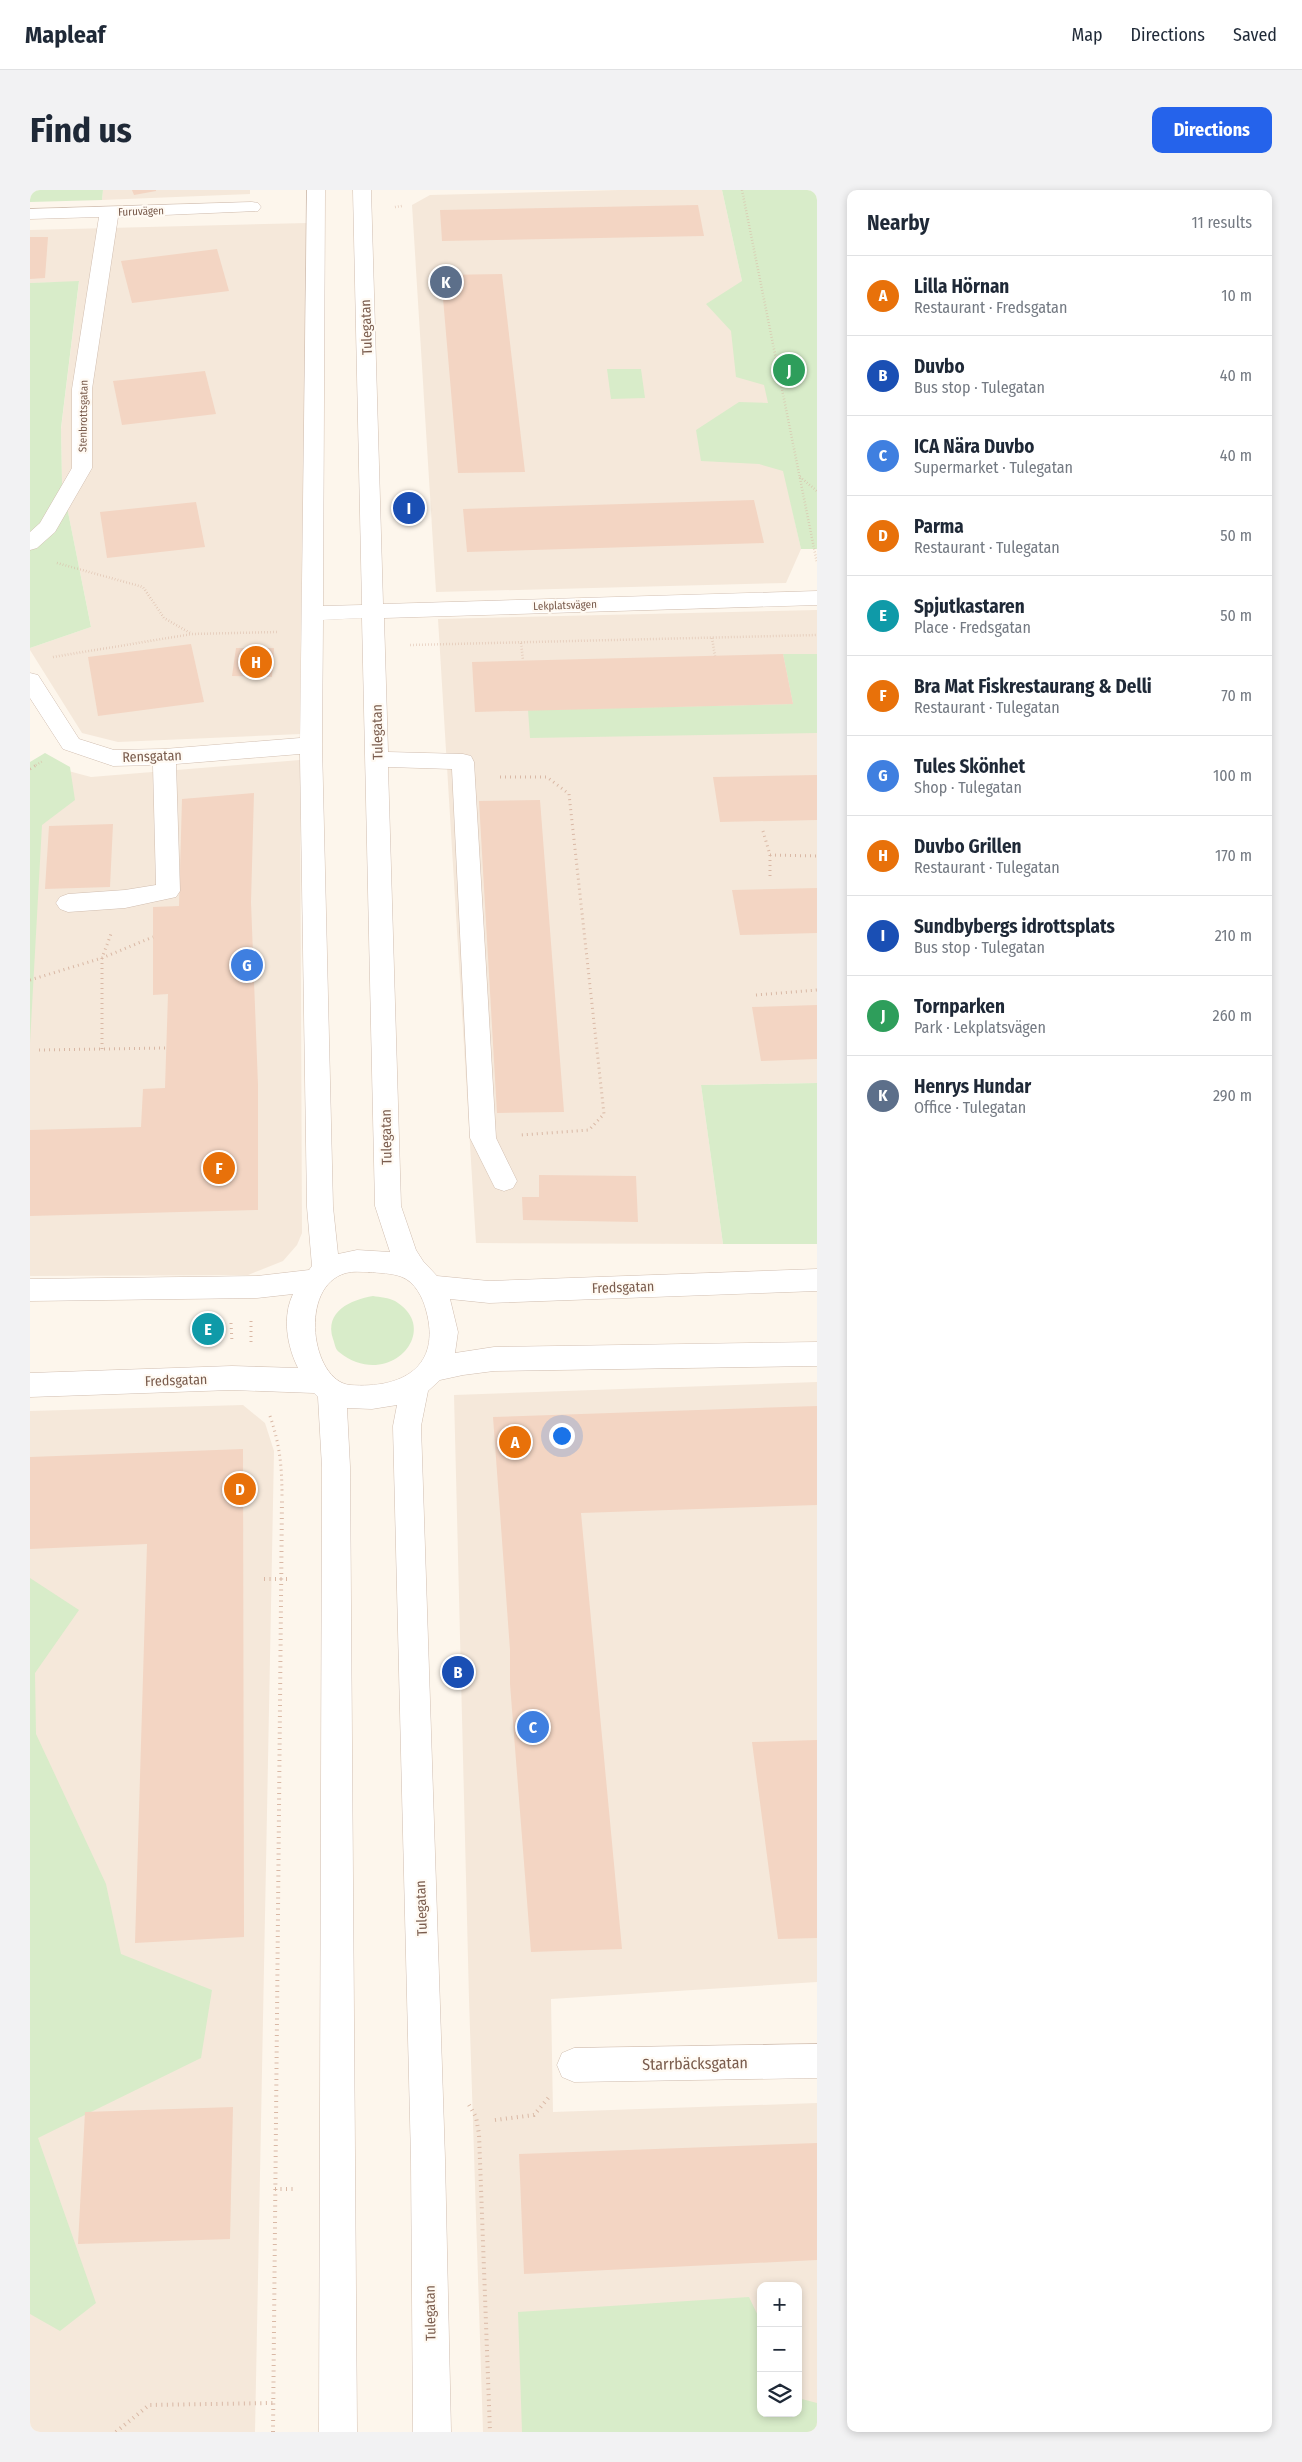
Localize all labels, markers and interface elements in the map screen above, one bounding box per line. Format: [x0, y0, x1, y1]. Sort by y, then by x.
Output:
text: Mapleaf [25, 21, 105, 49]
text: Map [1071, 24, 1103, 46]
text: Directions [1131, 24, 1205, 46]
text: Saved [1233, 24, 1277, 46]
button: Directions [1152, 107, 1272, 153]
text: Find us [30, 109, 132, 151]
street label: Furuvägen [118, 204, 164, 219]
text: Nearby [867, 210, 929, 236]
text: 11 results [1191, 213, 1252, 232]
pin: K [430, 263, 462, 301]
text: Lilla Hörnan [914, 275, 1009, 298]
text: A [879, 286, 887, 305]
text: 10 m [1221, 286, 1252, 305]
text: Restaurant · Fredsgatan [914, 298, 1067, 317]
street label: Tulegatan [357, 299, 376, 355]
pin: J [773, 351, 805, 389]
text: Duvbo [914, 355, 965, 378]
text: B [879, 366, 887, 385]
text: 40 m [1220, 366, 1252, 385]
text: Bus stop · Tulegatan [914, 378, 1045, 397]
street label: Stenbrottsgatan [76, 380, 91, 452]
text: ICA Nära Duvbo [914, 435, 1035, 458]
text: C [879, 446, 887, 465]
text: 40 m [1220, 446, 1252, 465]
text: Supermarket · Tulegatan [914, 458, 1073, 477]
pin: I [393, 489, 425, 527]
text: Parma [914, 515, 964, 538]
text: D [878, 526, 888, 545]
text: 50 m [1220, 526, 1252, 545]
text: Restaurant · Tulegatan [914, 538, 1060, 557]
text: Spjutkastaren [914, 595, 1025, 618]
street label: Lekplatsvägen [533, 598, 597, 613]
text: E [879, 606, 887, 625]
text: 50 m [1220, 606, 1252, 625]
text: Place · Fredsgatan [914, 618, 1031, 637]
pin: H [240, 643, 272, 681]
text: Bra Mat Fiskrestaurang & Delli [914, 675, 1152, 698]
text: F [879, 686, 887, 705]
text: 70 m [1221, 686, 1252, 705]
text: Restaurant · Tulegatan [914, 698, 1060, 717]
street label: Tulegatan [369, 704, 386, 760]
street label: Rensgatan [122, 747, 182, 766]
text: Tules Skönhet [914, 755, 1025, 778]
text: G [878, 766, 888, 785]
text: 100 m [1213, 766, 1252, 785]
text: Shop · Tulegatan [914, 778, 1022, 797]
text: Duvbo Grillen [914, 835, 1021, 858]
text: H [878, 846, 888, 865]
text: 170 m [1215, 846, 1252, 865]
text: Restaurant · Tulegatan [914, 858, 1060, 877]
text: Sundbybergs idrottsplats [914, 915, 1115, 938]
text: I [881, 926, 885, 945]
text: 210 m [1215, 926, 1252, 945]
text: Bus stop · Tulegatan [914, 938, 1045, 957]
pin: G [231, 946, 263, 984]
text: Tornparken [914, 995, 1005, 1018]
text: J [881, 1006, 885, 1025]
text: 260 m [1213, 1006, 1252, 1025]
text: Park · Lekplatsvägen [914, 1018, 1046, 1037]
text: Henrys Hundar [914, 1075, 1031, 1098]
text: K [878, 1086, 888, 1105]
text: 290 m [1213, 1086, 1252, 1105]
text: Office · Tulegatan [914, 1098, 1026, 1117]
street label: Tulegatan [378, 1109, 395, 1165]
pin: F [203, 1149, 235, 1187]
street label: Fredsgatan [592, 1278, 655, 1297]
pin: E [192, 1310, 224, 1348]
street label: Fredsgatan [145, 1371, 208, 1390]
pin: A [499, 1423, 531, 1461]
your location [549, 1423, 575, 1449]
pin: D [224, 1470, 256, 1508]
pin: B [442, 1653, 474, 1691]
pin: C [517, 1708, 549, 1746]
street label: Tulegatan [412, 1880, 431, 1936]
street label: Starrbäcksgatan [642, 2053, 748, 2074]
map controls [757, 2282, 802, 2417]
button: + [757, 2282, 802, 2327]
street label: Tulegatan [422, 2285, 439, 2341]
button: − [757, 2327, 802, 2372]
button: layers [757, 2372, 802, 2417]

